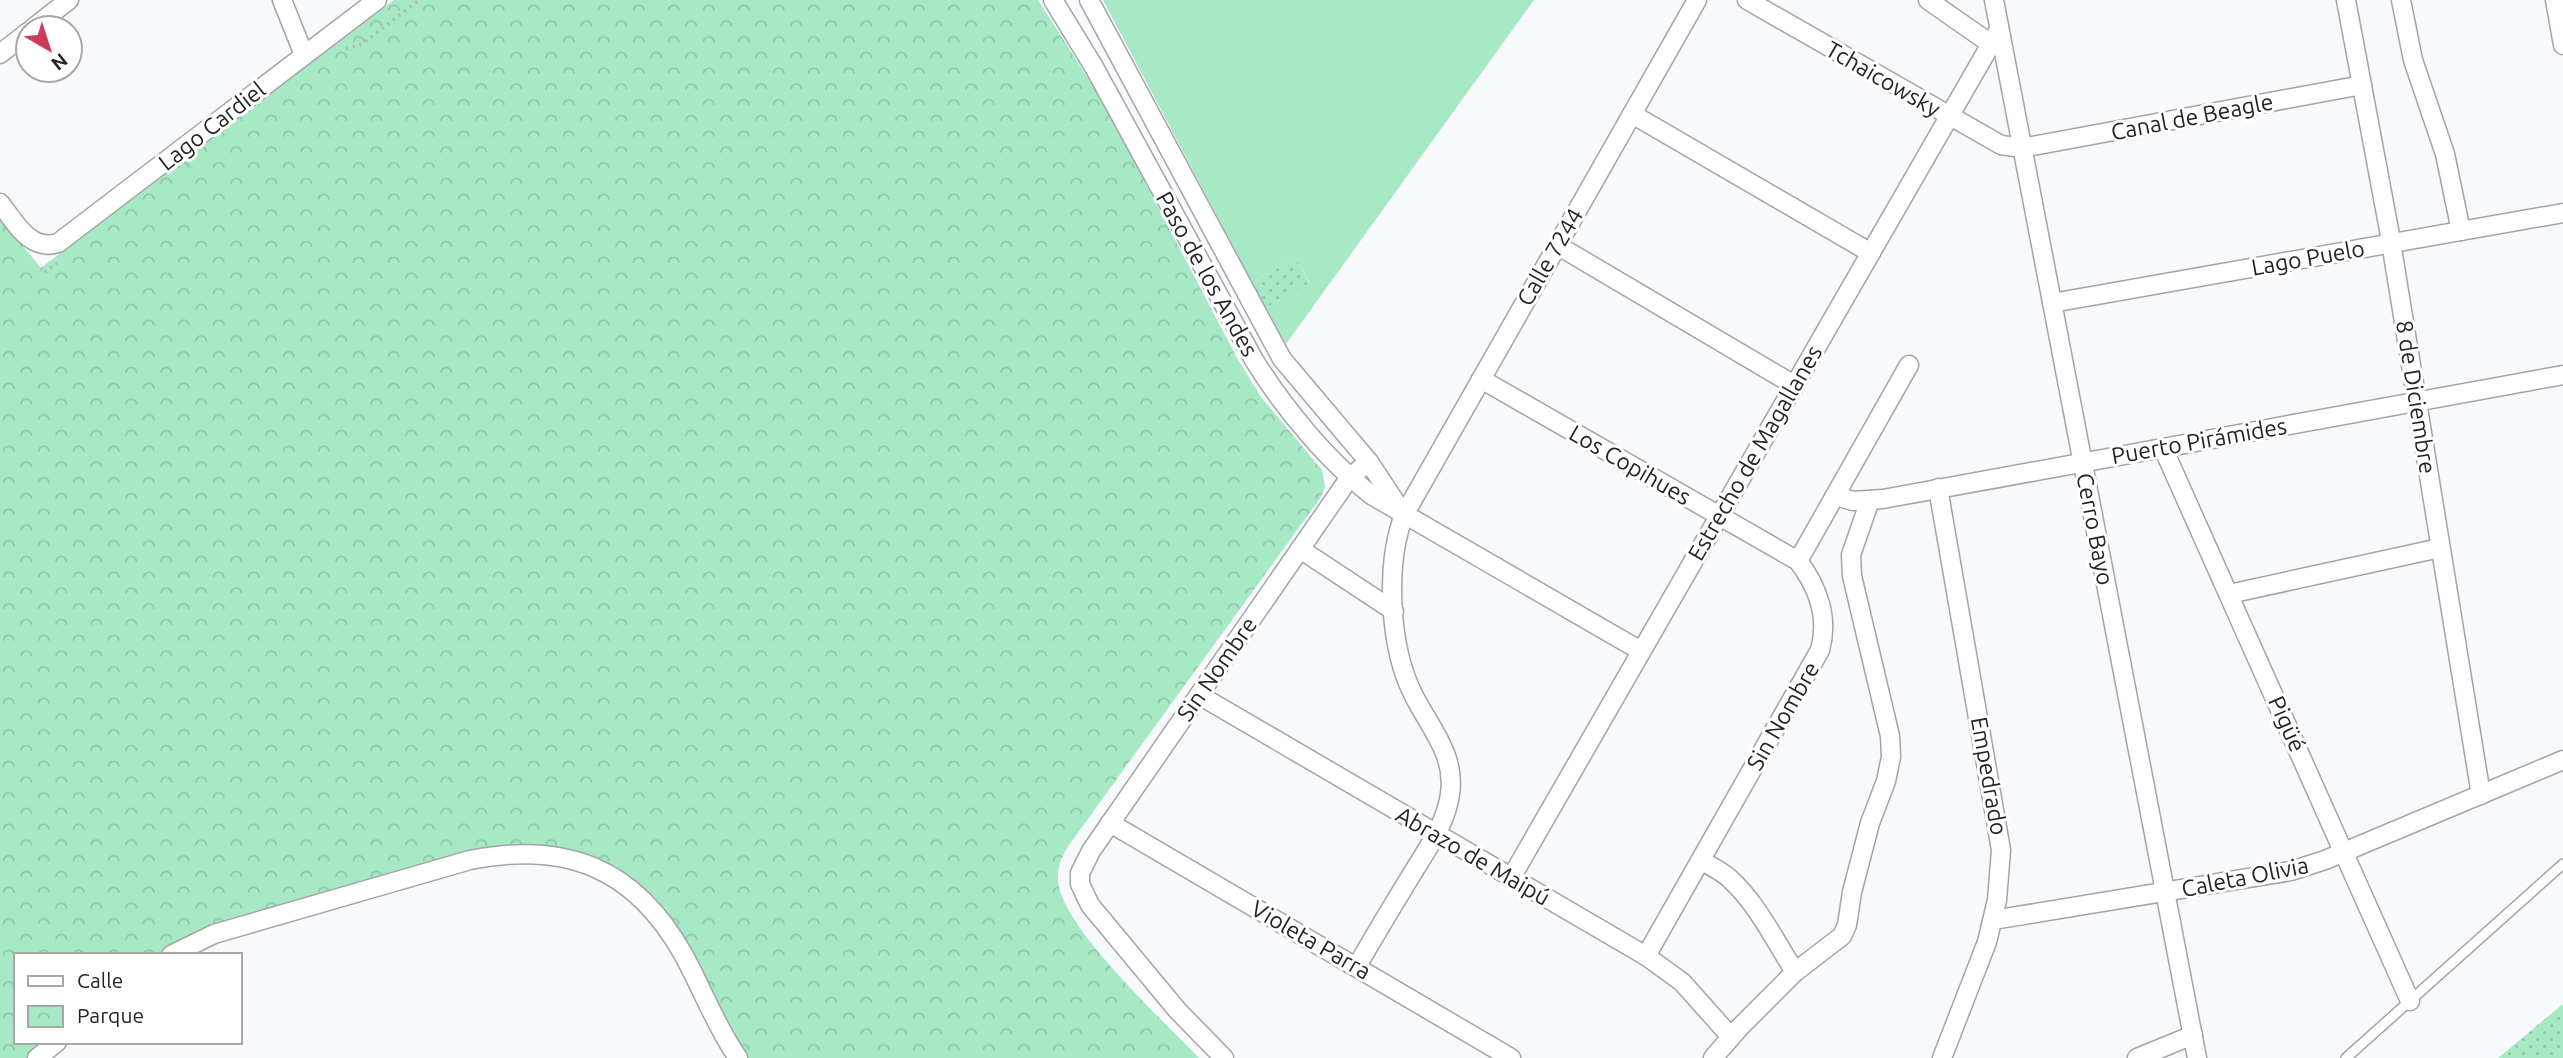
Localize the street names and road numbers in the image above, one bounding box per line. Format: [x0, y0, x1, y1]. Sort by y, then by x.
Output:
street label: Tchaicowsky [1822, 36, 1945, 121]
street label: Lago Cardiel [154, 76, 270, 175]
street label: Canal de Beagle [2109, 89, 2275, 144]
street label: Paso de los Andes [1152, 187, 1263, 360]
street label: Calle 7244 [1512, 204, 1587, 310]
street label: Lago Puelo [2249, 235, 2367, 280]
street label: 8 de Diciembre [2392, 318, 2441, 476]
street label: Estrecho de Magallanes [1683, 341, 1826, 565]
street label: Puerto Pirámides [2109, 413, 2288, 468]
street label: Los Copihues [1565, 420, 1695, 509]
street label: Cerro Bayo [2072, 471, 2119, 587]
street label: Sin Nombre [1172, 612, 1261, 725]
street label: Sin Nombre [1742, 657, 1824, 774]
street label: Pigüé [2264, 692, 2311, 756]
street label: Empedrado [1967, 715, 2012, 837]
street label: Abrazo de Maipú [1392, 801, 1555, 910]
street label: Caleta Olivia [2179, 852, 2311, 901]
street label: Violeta Parra [1247, 895, 1375, 984]

